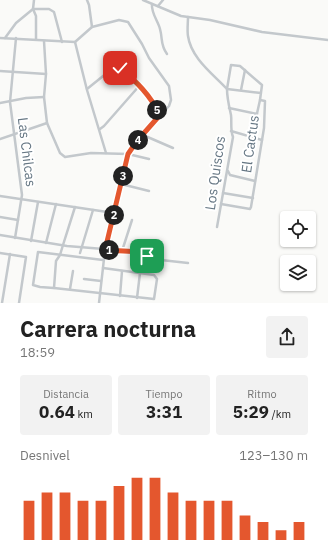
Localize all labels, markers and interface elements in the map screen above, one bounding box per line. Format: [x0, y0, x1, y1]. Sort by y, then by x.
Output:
pin [103, 51, 137, 85]
icon: check [109, 57, 131, 79]
pin: 5 [147, 100, 167, 120]
text: 5 [154, 103, 160, 117]
street label: El Cactus [237, 114, 263, 174]
street label: Las Chilcas [14, 116, 40, 188]
pin: 4 [128, 130, 148, 150]
text: 4 [135, 133, 141, 147]
street label: Los Quiscos [201, 135, 229, 211]
pin: 3 [113, 166, 133, 186]
text: 3 [120, 169, 126, 183]
pin: 2 [104, 205, 124, 225]
text: 2 [111, 208, 117, 222]
map controls [280, 211, 316, 291]
button: locate [280, 211, 316, 247]
pin [130, 239, 164, 273]
pin: 1 [99, 240, 119, 260]
text: 1 [106, 243, 112, 257]
icon: arrive [136, 245, 158, 267]
button: layers [280, 255, 316, 291]
text: Carrera nocturna [20, 314, 196, 343]
button: share [266, 316, 308, 358]
text: 18:59 [20, 344, 55, 361]
text: Distancia [43, 387, 89, 401]
text: Tiempo [145, 387, 183, 401]
text: Ritmo [247, 387, 277, 401]
text: 0.64 [39, 401, 75, 423]
text: 3:31 [146, 401, 182, 423]
text: 5:29 [233, 401, 269, 423]
text: km [75, 407, 93, 421]
text: /km [269, 407, 291, 421]
text: Desnivel [20, 447, 70, 464]
text: 123–130 m [239, 447, 308, 464]

